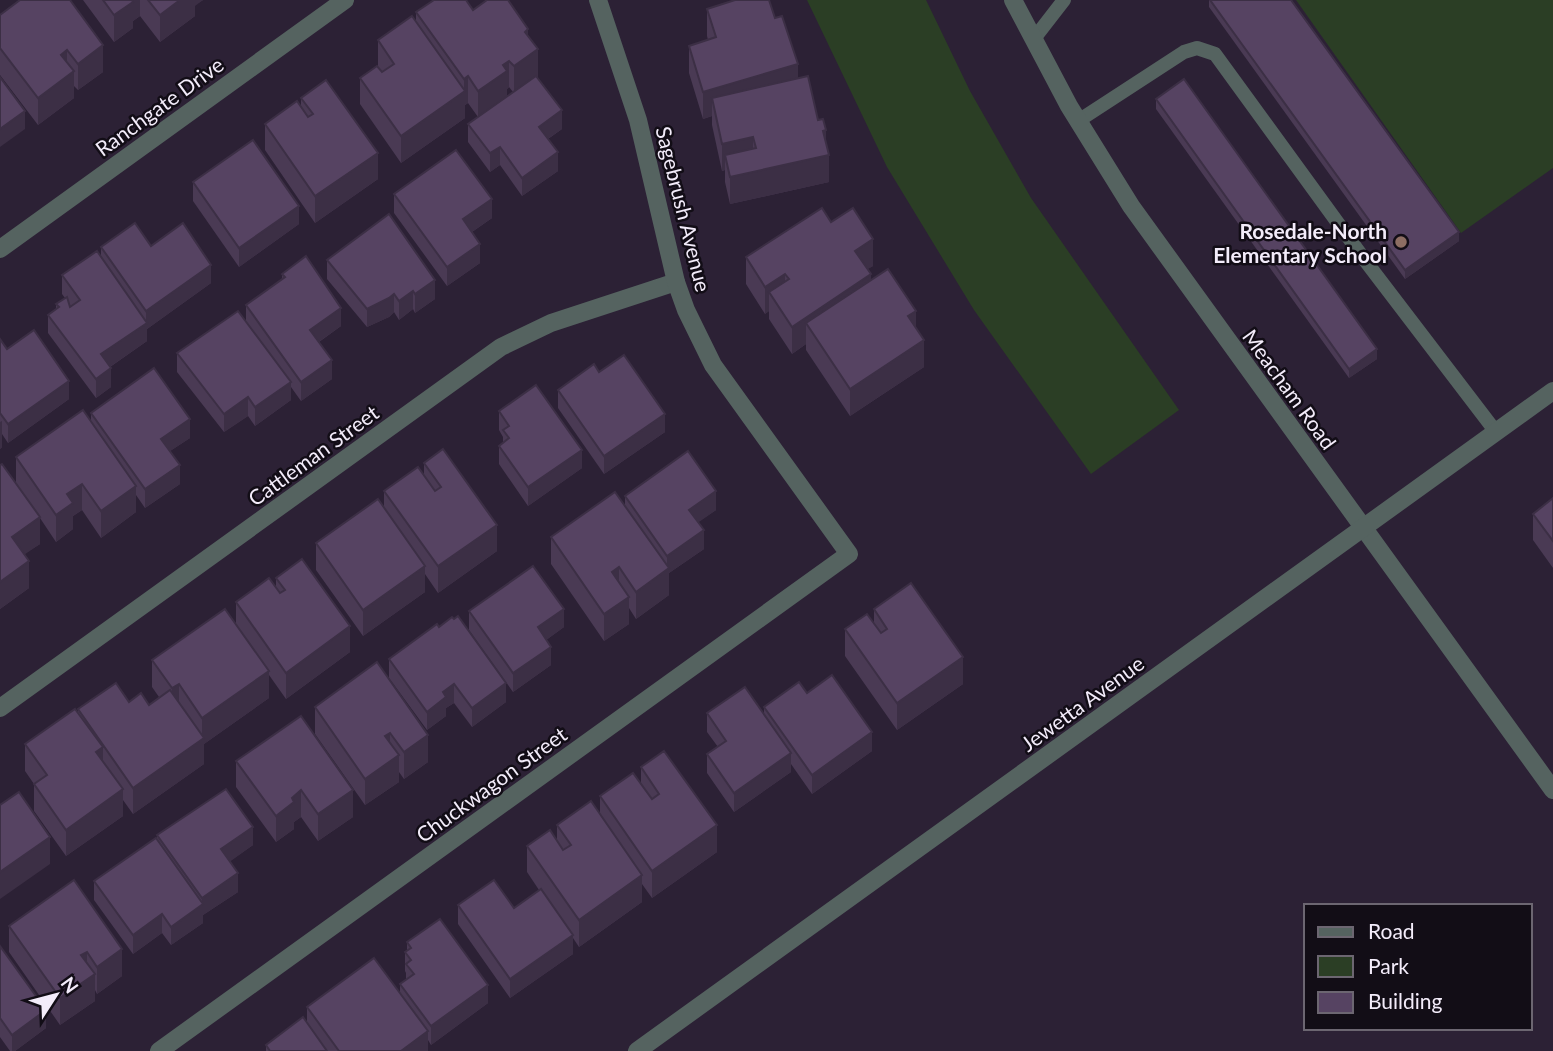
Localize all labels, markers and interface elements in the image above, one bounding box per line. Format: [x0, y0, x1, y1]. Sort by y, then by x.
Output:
street label: Ranchgate Drive [90, 51, 228, 161]
street label: Sagebrush Avenue [651, 124, 717, 294]
place label: Rosedale-North Elementary School [1213, 218, 1387, 267]
marker: Rosedale-North Elementary School [1393, 234, 1409, 250]
street label: Meacham Road [1238, 324, 1342, 454]
street label: Cattleman Street [243, 399, 383, 511]
street label: Jewetta Avenue [1016, 650, 1148, 756]
street label: Chuckwagon Street [411, 721, 572, 847]
legend [1304, 904, 1532, 1030]
text: Road [1368, 918, 1415, 943]
text: Park [1368, 953, 1409, 978]
north arrow [21, 960, 91, 1030]
text: N [57, 972, 84, 997]
text: Building [1368, 988, 1443, 1013]

